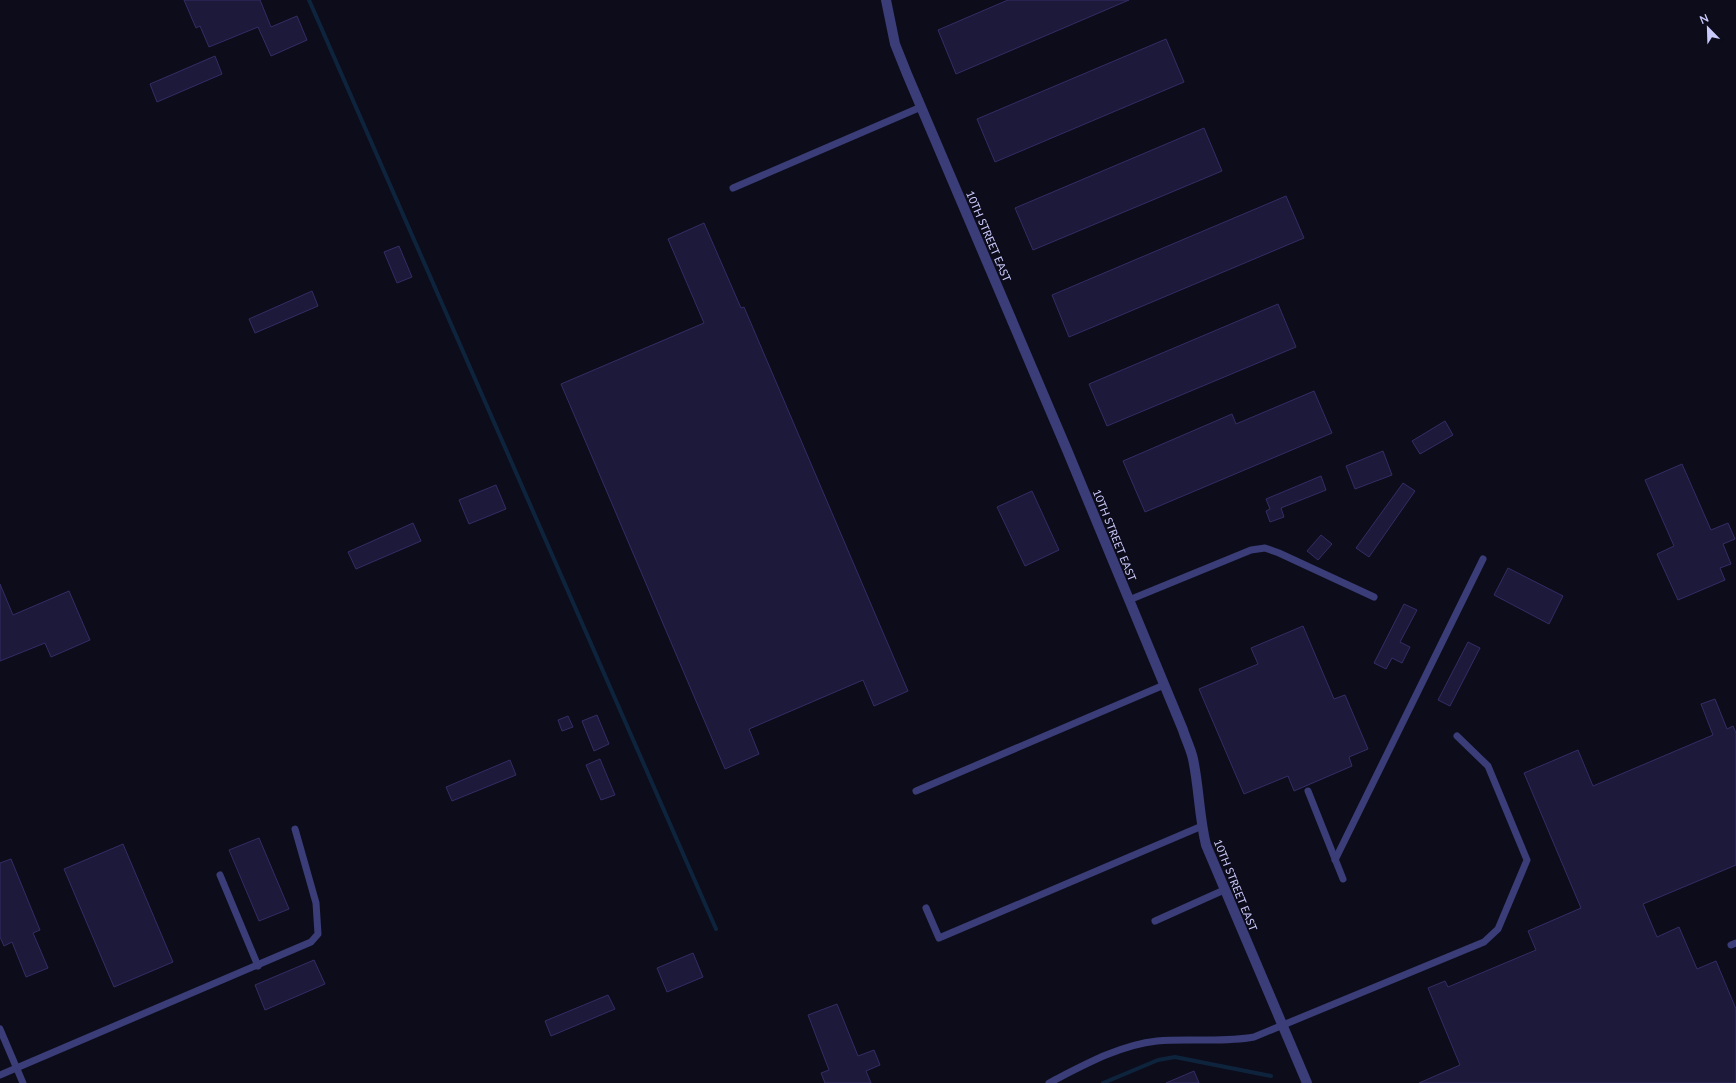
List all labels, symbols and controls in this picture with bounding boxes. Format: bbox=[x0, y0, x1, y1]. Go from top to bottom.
north arrow bbox=[1688, 8, 1728, 48]
text: N bbox=[1697, 11, 1710, 26]
street label: 10TH STREET EAST bbox=[964, 188, 1014, 284]
street label: 10TH STREET EAST bbox=[1091, 487, 1140, 583]
street label: 10TH STREET EAST bbox=[1212, 837, 1261, 933]

